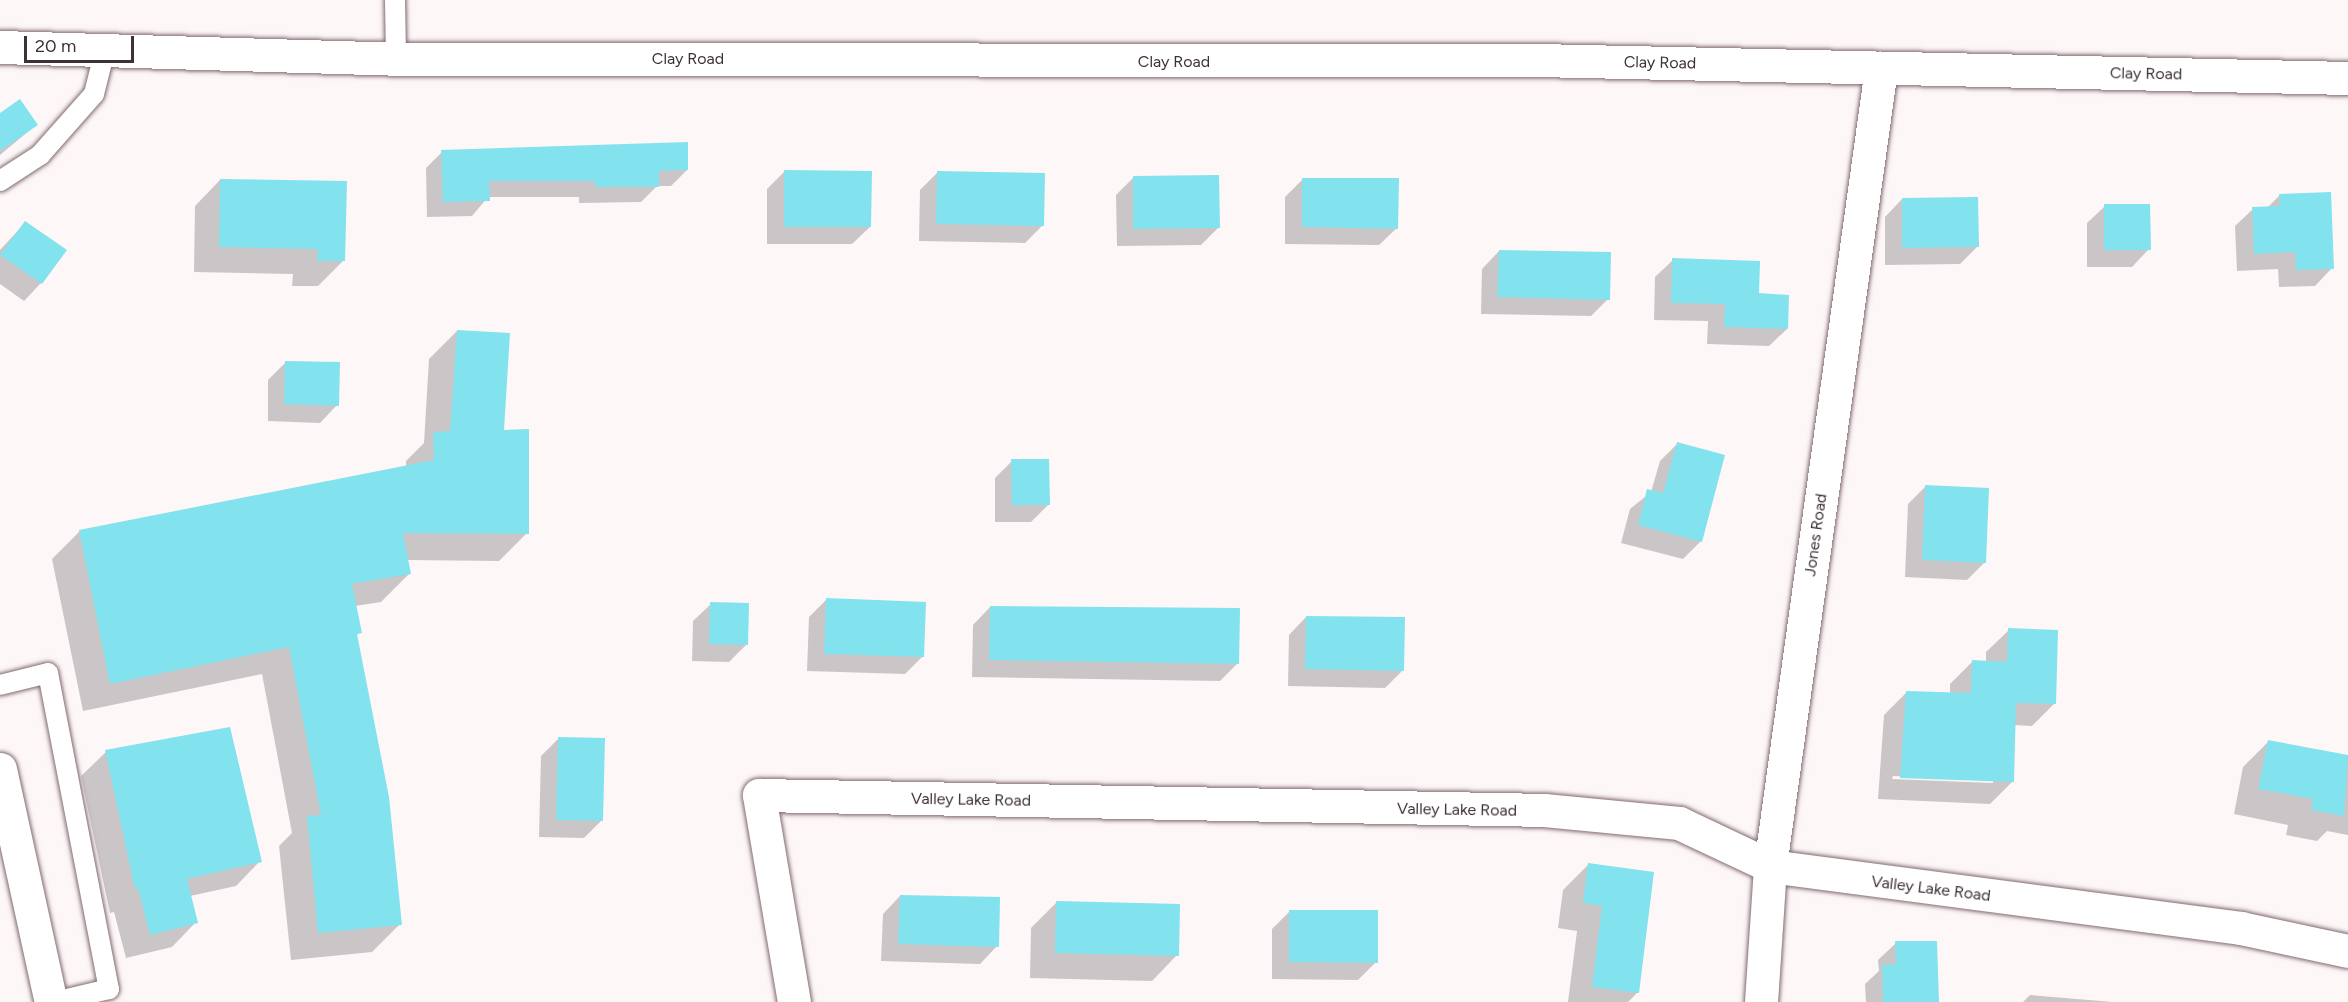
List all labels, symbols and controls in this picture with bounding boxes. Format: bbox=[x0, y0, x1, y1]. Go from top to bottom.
scale bar bbox=[27, 24, 136, 62]
text: 20 m bbox=[35, 35, 76, 57]
street label: Clay Road bbox=[652, 49, 724, 69]
street label: Clay Road bbox=[1138, 52, 1210, 72]
street label: Clay Road bbox=[1624, 53, 1696, 73]
street label: Clay Road bbox=[2110, 64, 2182, 84]
street label: Jones Road bbox=[1801, 492, 1831, 578]
street label: Valley Lake Road bbox=[911, 789, 1031, 811]
street label: Valley Lake Road bbox=[1397, 799, 1517, 821]
street label: Valley Lake Road bbox=[1870, 872, 1992, 906]

